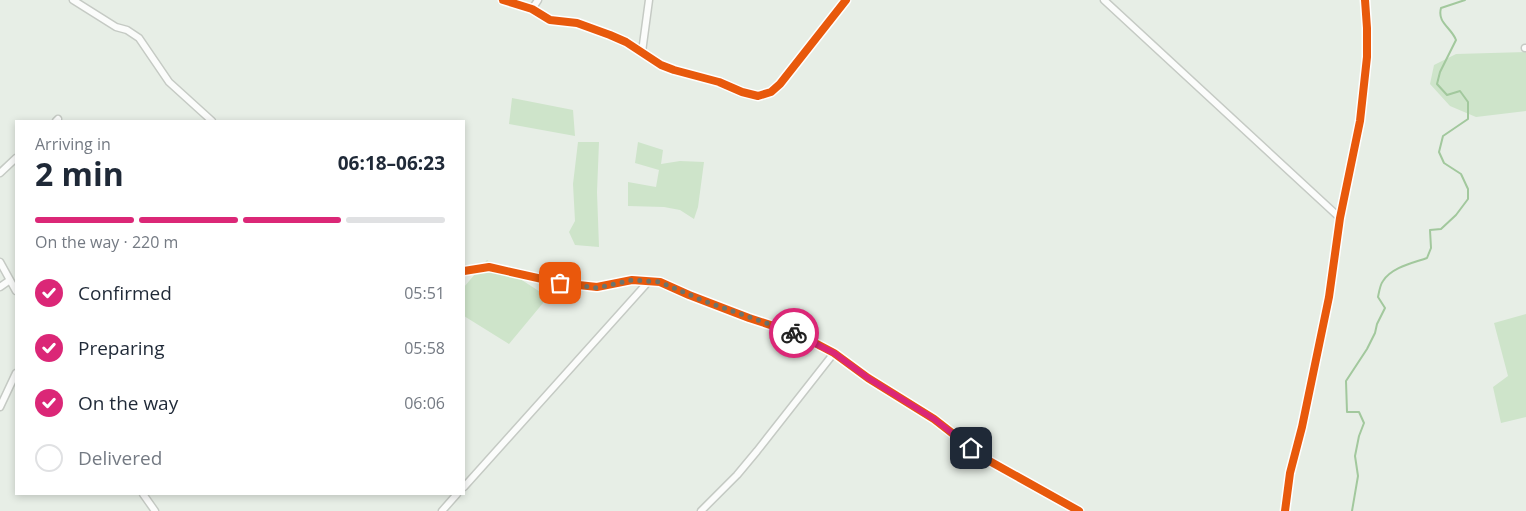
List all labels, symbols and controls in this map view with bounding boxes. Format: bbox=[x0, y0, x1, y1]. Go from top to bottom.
text: Arriving in bbox=[35, 133, 111, 155]
text: 06:18–06:23 bbox=[338, 150, 445, 176]
text: 2 min bbox=[35, 152, 124, 195]
text: On the way · 220 m bbox=[35, 231, 178, 253]
pin bbox=[539, 262, 581, 304]
icon: bag bbox=[546, 269, 574, 297]
icon: check bbox=[35, 279, 63, 307]
text: Confirmed bbox=[78, 280, 172, 306]
text: 05:51 bbox=[404, 282, 445, 304]
courier bbox=[769, 308, 819, 358]
icon: bike bbox=[780, 319, 808, 347]
icon: check bbox=[35, 334, 63, 362]
text: Preparing bbox=[78, 335, 165, 361]
text: 05:58 bbox=[404, 337, 445, 359]
icon: check bbox=[35, 389, 63, 417]
text: On the way bbox=[78, 390, 178, 416]
text: 06:06 bbox=[404, 392, 445, 414]
pin bbox=[950, 427, 992, 469]
icon: home bbox=[957, 434, 985, 462]
text: Delivered bbox=[78, 445, 162, 471]

